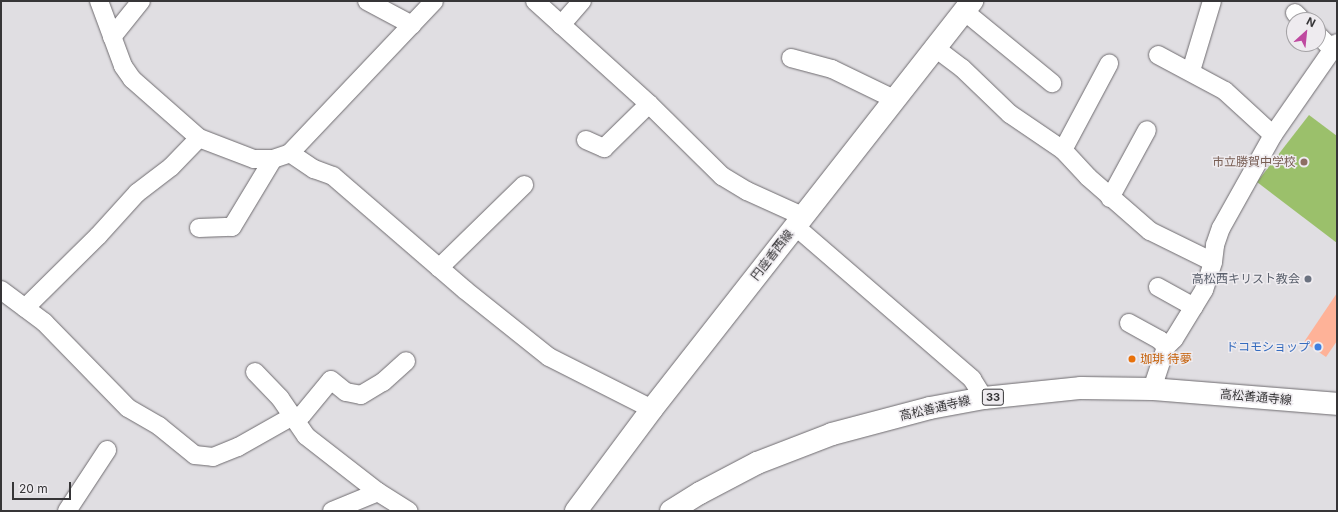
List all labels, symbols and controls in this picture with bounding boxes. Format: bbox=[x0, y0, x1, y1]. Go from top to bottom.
north arrow bbox=[1286, 12, 1326, 52]
text: N bbox=[1304, 14, 1318, 30]
place label: 市立勝賀中学校 bbox=[1212, 155, 1296, 169]
marker: 市立勝賀中学校 bbox=[1299, 157, 1309, 167]
street label: 円座香西線 bbox=[748, 227, 796, 283]
place label: 高松西キリスト教会 bbox=[1192, 272, 1300, 286]
marker: 高松西キリスト教会 bbox=[1303, 274, 1313, 284]
place label: ドコモショップ bbox=[1226, 340, 1310, 354]
marker: ドコモショップ bbox=[1313, 342, 1323, 352]
place label: 珈琲 待夢 bbox=[1140, 352, 1191, 366]
marker: 珈琲 待夢 bbox=[1127, 354, 1137, 364]
street label: 高松善通寺線 bbox=[1220, 387, 1292, 407]
road number: 33 bbox=[981, 388, 1005, 406]
street label: 高松善通寺線 bbox=[898, 393, 972, 423]
scale bar bbox=[14, 474, 73, 500]
text: 20 m bbox=[19, 481, 48, 496]

